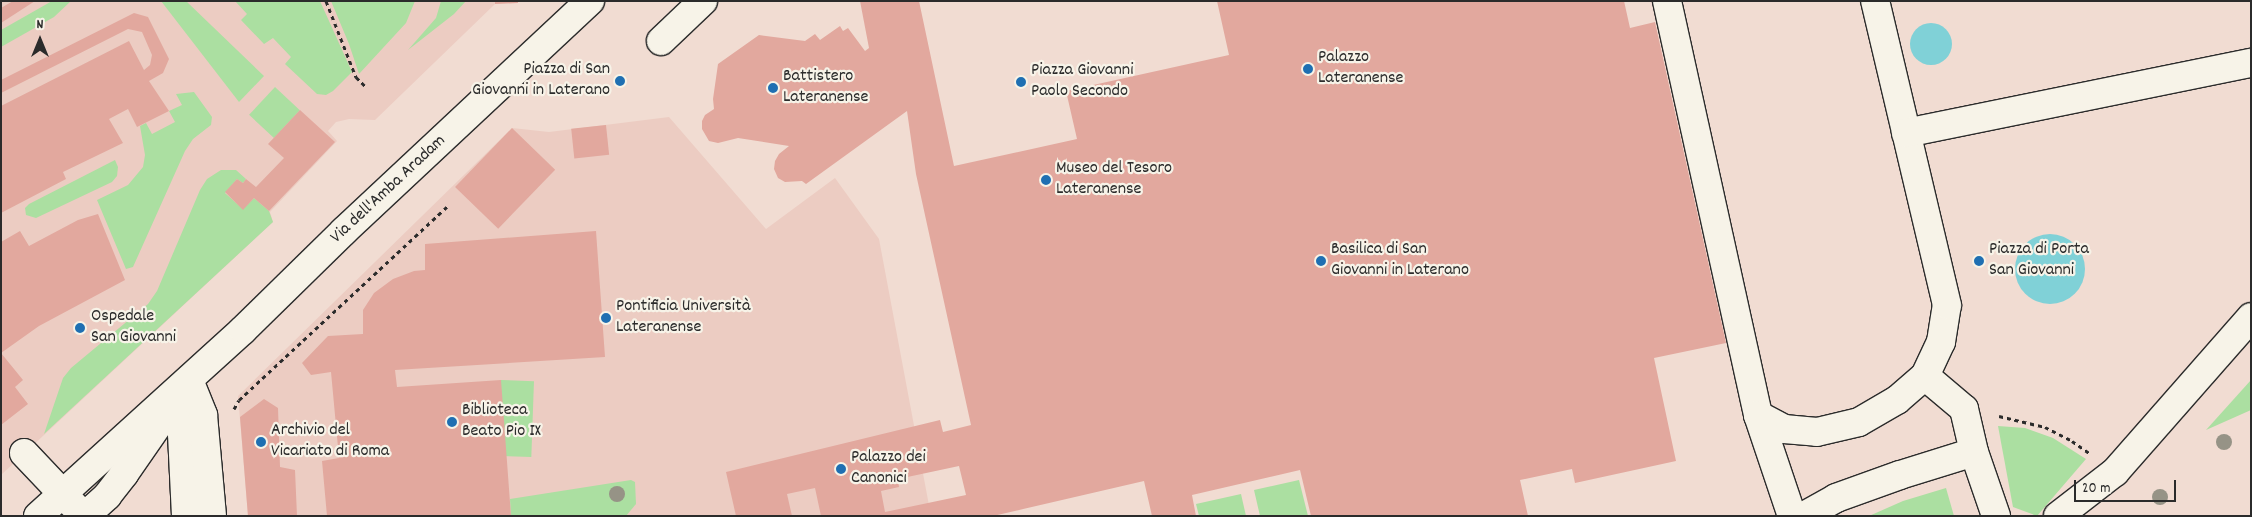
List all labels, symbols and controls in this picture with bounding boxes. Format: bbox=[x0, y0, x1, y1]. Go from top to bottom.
north arrow bbox=[15, 15, 65, 65]
text: N bbox=[37, 15, 43, 35]
place label: Palazzo Lateranense bbox=[1318, 48, 1404, 90]
place label: Piazza di San Giovanni in Laterano bbox=[472, 60, 610, 102]
place label: Piazza Giovanni Paolo Secondo bbox=[1031, 61, 1133, 104]
marker: Palazzo Lateranense bbox=[1302, 63, 1314, 75]
place label: Battistero Lateranense bbox=[783, 67, 869, 110]
marker: Piazza di San Giovanni in Laterano bbox=[614, 75, 626, 87]
marker: Piazza Giovanni Paolo Secondo bbox=[1015, 76, 1027, 88]
marker: Battistero Lateranense bbox=[767, 82, 779, 94]
street label: Via dell'Amba Aradam bbox=[327, 131, 451, 249]
place label: Museo del Tesoro Lateranense bbox=[1056, 159, 1172, 202]
marker: Museo del Tesoro Lateranense bbox=[1040, 174, 1052, 186]
place label: Basilica di San Giovanni in Laterano bbox=[1331, 240, 1469, 282]
place label: Piazza di Porta San Giovanni bbox=[1989, 240, 2089, 282]
marker: Basilica di San Giovanni in Laterano bbox=[1315, 255, 1327, 267]
marker: Piazza di Porta San Giovanni bbox=[1973, 255, 1985, 267]
place label: Pontificia Università Lateranense bbox=[616, 297, 751, 340]
place label: Ospedale San Giovanni bbox=[91, 307, 176, 350]
marker: Pontificia Università Lateranense bbox=[600, 312, 612, 324]
marker: Ospedale San Giovanni bbox=[73, 321, 87, 335]
place label: Biblioteca Beato Pio IX bbox=[462, 401, 541, 444]
marker: Biblioteca Beato Pio IX bbox=[446, 416, 458, 428]
place label: Archivio del Vicariato di Roma bbox=[271, 421, 389, 464]
marker: Archivio del Vicariato di Roma bbox=[255, 436, 267, 448]
place label: Palazzo dei Canonici bbox=[851, 448, 926, 490]
marker: Palazzo dei Canonici bbox=[835, 463, 847, 475]
scale bar bbox=[2077, 470, 2180, 502]
text: 20 m bbox=[2082, 478, 2110, 500]

